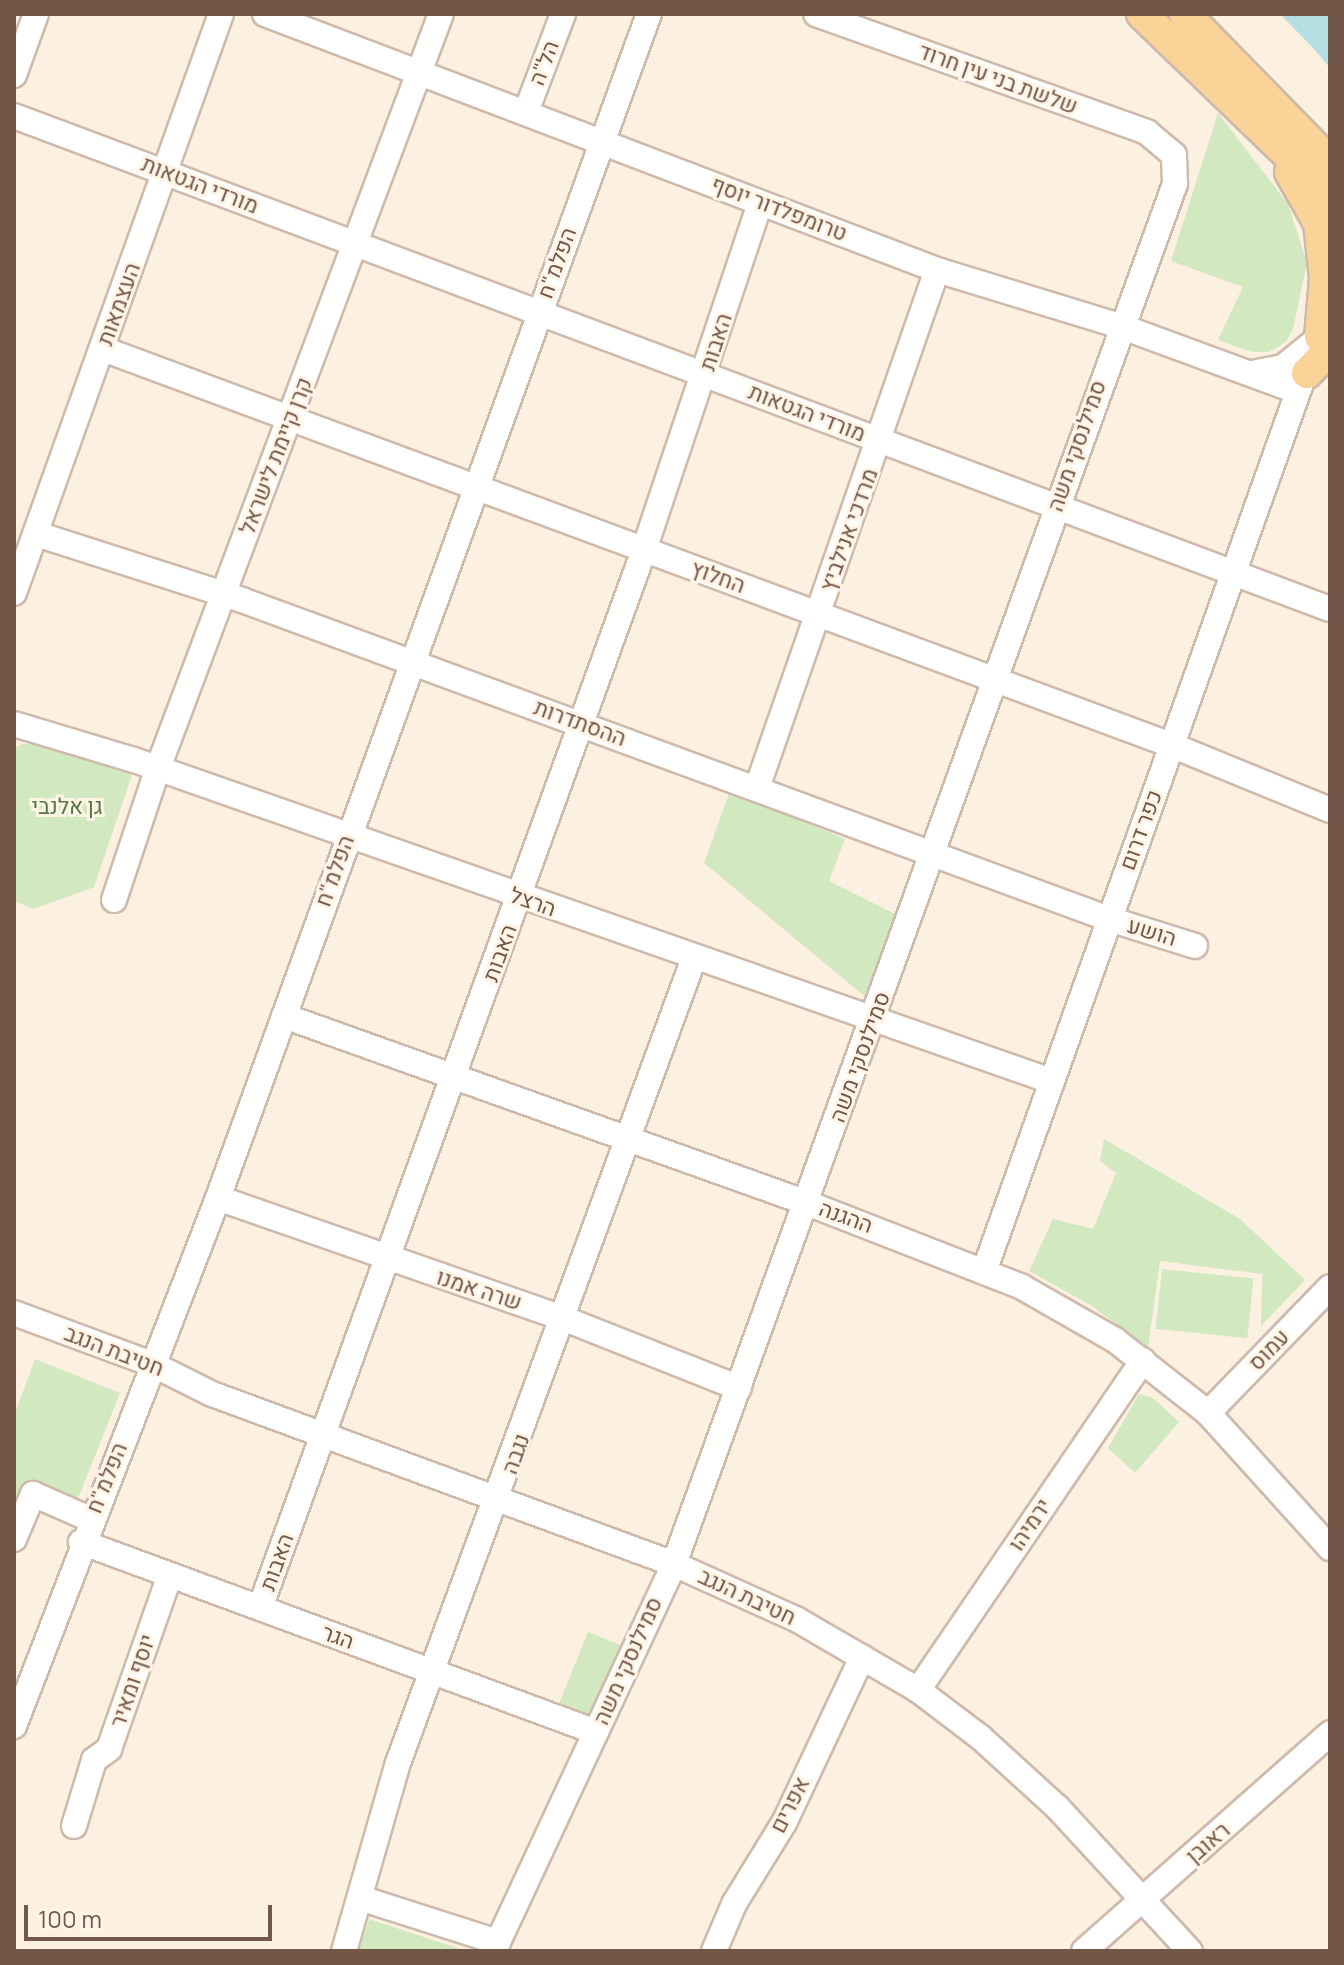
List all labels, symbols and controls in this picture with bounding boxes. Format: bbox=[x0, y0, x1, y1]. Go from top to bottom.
street label: הל"ה bbox=[523, 37, 565, 89]
street label: שלשת בני עין חרוד bbox=[915, 38, 1081, 120]
street label: מורדי הגטאות bbox=[138, 151, 262, 219]
street label: טרומפלדור יוסף bbox=[707, 171, 851, 247]
street label: הפלמ"ח bbox=[532, 224, 582, 302]
street label: העצמאות bbox=[92, 259, 146, 349]
street label: האבות bbox=[694, 310, 738, 374]
street label: קרן קיימת לישראל bbox=[234, 374, 318, 538]
street label: סמילנסקי משה bbox=[1042, 377, 1112, 515]
street label: מורדי הגטאות bbox=[745, 379, 869, 447]
street label: מרדכי אנילביץ bbox=[815, 465, 883, 595]
street label: החלוץ bbox=[687, 555, 749, 599]
street label: ההסתדרות bbox=[530, 694, 630, 752]
street label: כפר דרום bbox=[1114, 786, 1168, 874]
park label: גן אלנבי bbox=[32, 794, 102, 820]
street label: הפלמ"ח bbox=[310, 832, 360, 910]
street label: הרצל bbox=[506, 882, 560, 922]
street label: הושע bbox=[1124, 912, 1180, 952]
street label: האבות bbox=[478, 921, 522, 985]
street label: סמילנסקי משה bbox=[824, 988, 896, 1126]
street label: ההגנה bbox=[816, 1195, 876, 1239]
street label: שרה אמנו bbox=[433, 1264, 525, 1316]
street label: חטיבת הנגב bbox=[61, 1320, 167, 1382]
street label: עמוס bbox=[1243, 1324, 1295, 1376]
street label: נגבה bbox=[497, 1430, 535, 1478]
street label: הפלמ"ח bbox=[81, 1439, 133, 1517]
street label: ירמיהו bbox=[1003, 1494, 1057, 1556]
street label: האבות bbox=[255, 1530, 299, 1594]
street label: חטיבת הנגב bbox=[694, 1563, 800, 1631]
street label: סמילנסקי משה bbox=[588, 1593, 668, 1729]
street label: הגר bbox=[318, 1619, 358, 1655]
street label: יוסף ומאיר bbox=[105, 1631, 161, 1731]
street label: אפרים bbox=[765, 1773, 815, 1837]
street label: ראובן bbox=[1181, 1817, 1235, 1869]
scale bar bbox=[28, 1889, 276, 1939]
text: 100 m bbox=[38, 1902, 102, 1935]

